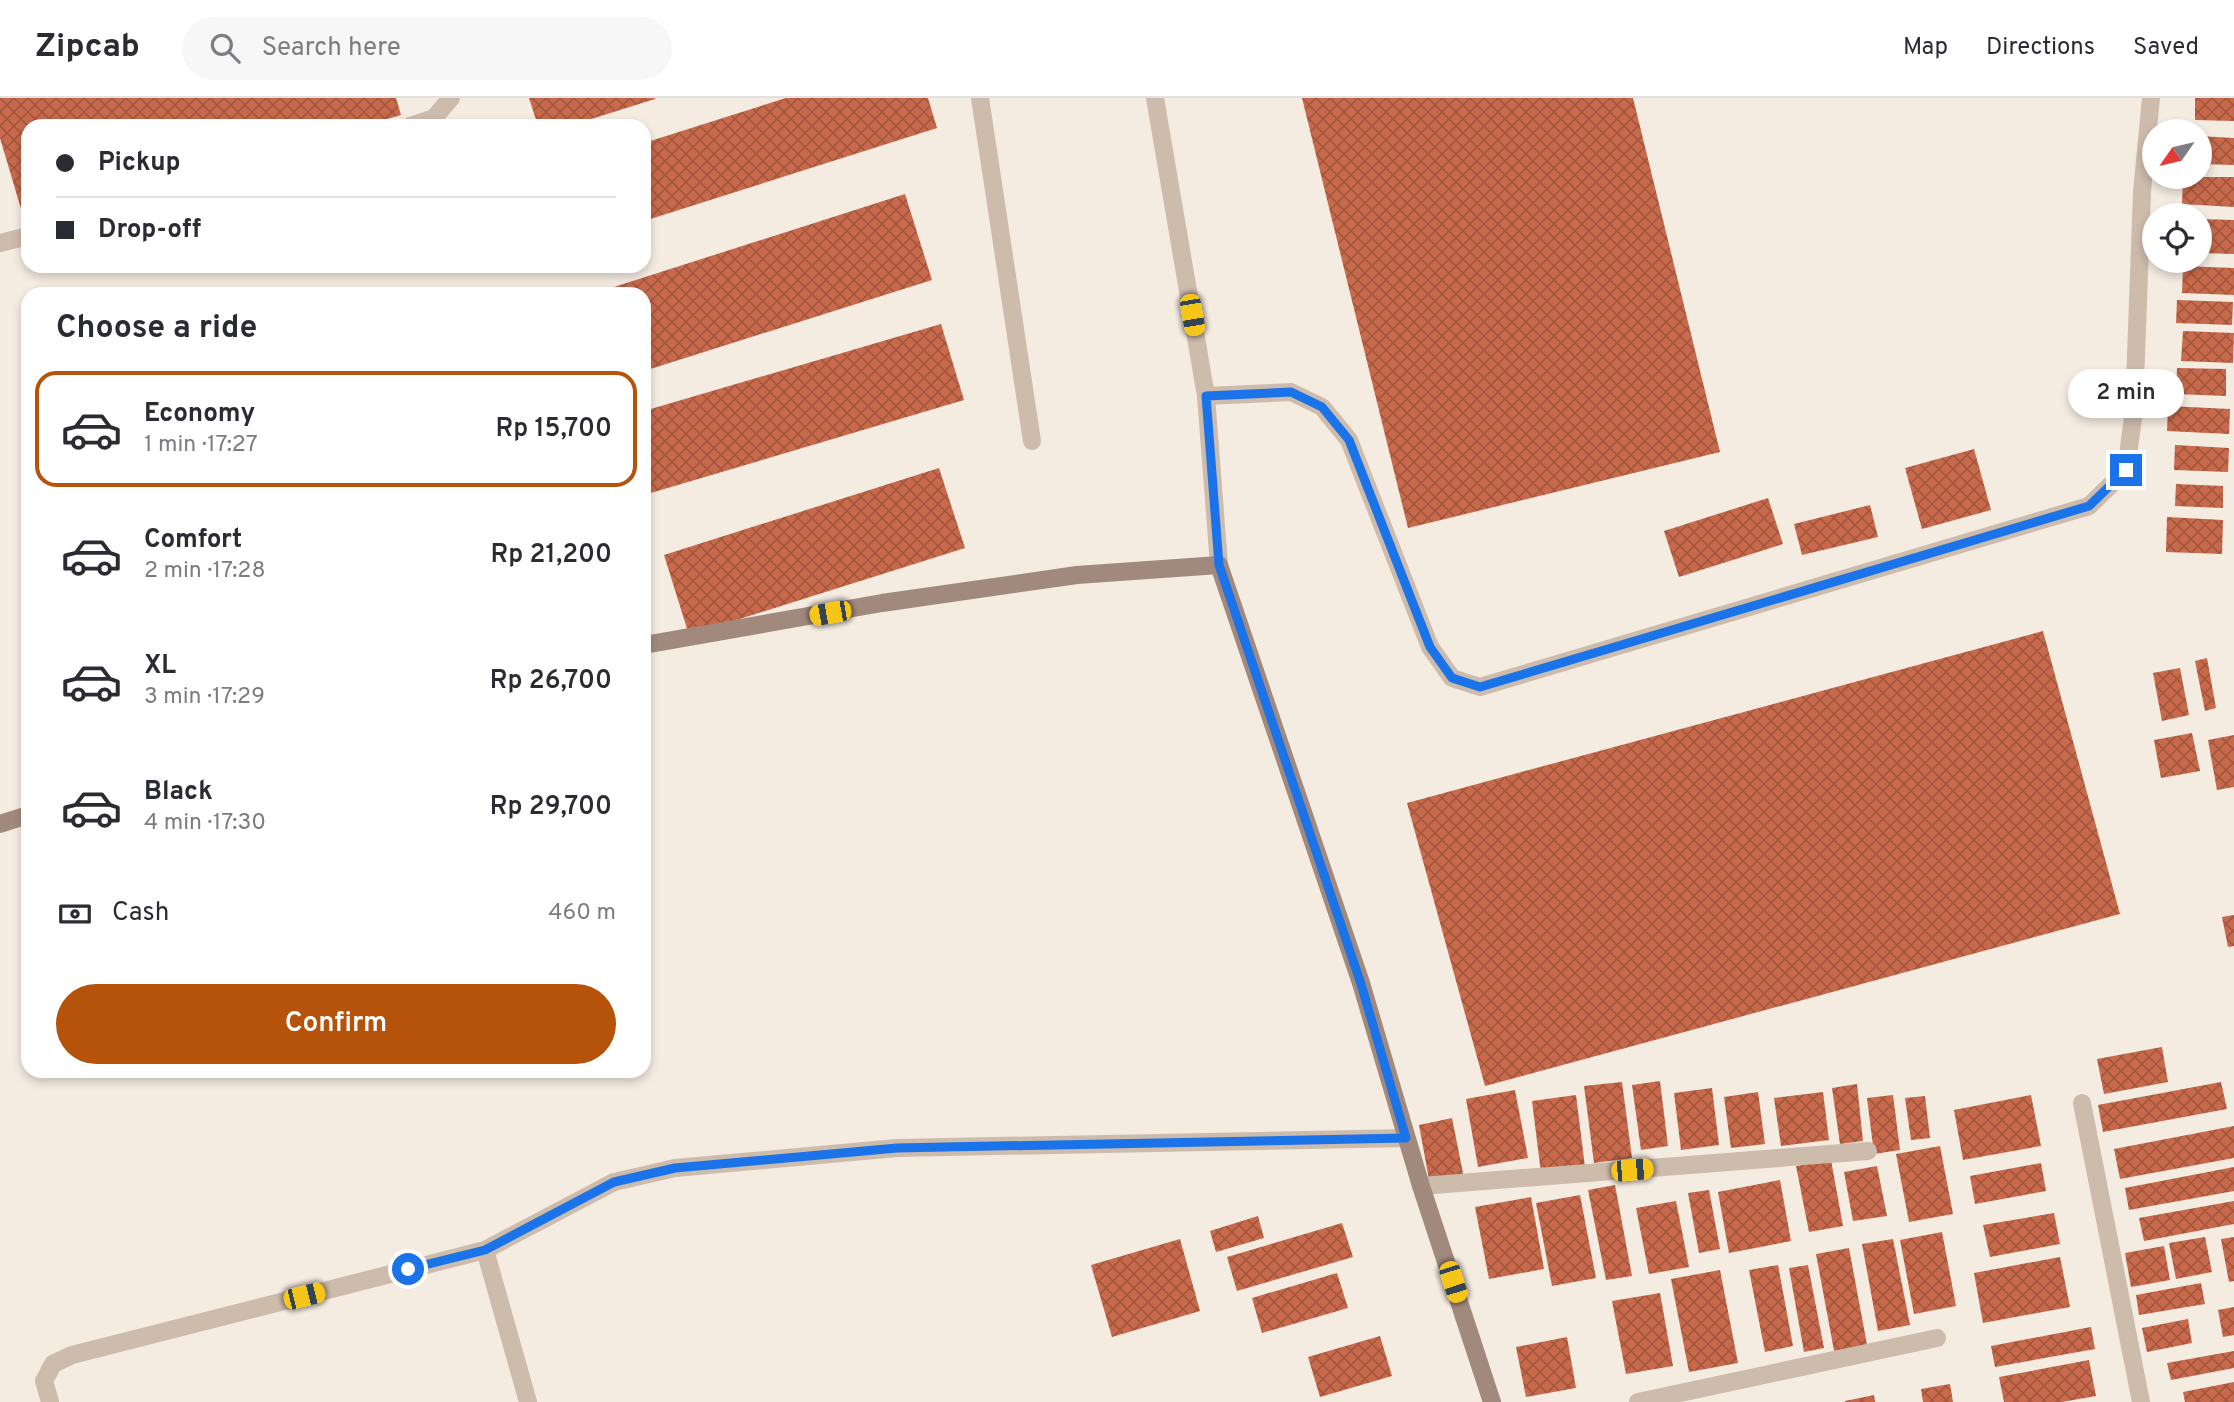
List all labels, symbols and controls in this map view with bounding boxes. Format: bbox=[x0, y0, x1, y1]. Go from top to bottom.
search box bbox=[182, 17, 672, 80]
text: Zipcab bbox=[35, 27, 140, 69]
icon: search bbox=[206, 29, 244, 67]
text: Search here bbox=[262, 32, 401, 65]
text: Map bbox=[1903, 33, 1948, 63]
text: Directions bbox=[1986, 33, 2095, 63]
text: Saved bbox=[2133, 33, 2199, 63]
north arrow bbox=[2142, 119, 2212, 189]
map controls bbox=[2142, 119, 2212, 273]
text: Pickup bbox=[98, 147, 181, 180]
button: locate bbox=[2142, 203, 2212, 273]
text: Drop-off bbox=[98, 214, 201, 247]
car bbox=[1179, 292, 1206, 338]
text: Choose a ride bbox=[56, 309, 257, 349]
callout: 2 min bbox=[2068, 368, 2184, 418]
text: 2 min bbox=[2096, 379, 2156, 408]
icon: car bbox=[60, 398, 123, 461]
text: Economy bbox=[144, 398, 255, 431]
text: Rp 15,700 bbox=[495, 413, 612, 446]
text: 1 min · 17:27 bbox=[144, 431, 258, 460]
route end bbox=[2110, 454, 2142, 486]
icon: car bbox=[60, 524, 123, 587]
text: Comfort bbox=[144, 524, 242, 557]
text: Rp 21,200 bbox=[491, 539, 612, 572]
text: 2 min · 17:28 bbox=[144, 557, 265, 586]
car bbox=[808, 599, 853, 627]
icon: car bbox=[60, 650, 123, 713]
text: XL bbox=[144, 650, 176, 683]
text: Rp 26,700 bbox=[490, 665, 612, 698]
text: 3 min · 17:29 bbox=[144, 683, 265, 712]
icon: car bbox=[60, 776, 123, 839]
text: Black bbox=[144, 776, 213, 809]
text: Rp 29,700 bbox=[490, 791, 612, 824]
text: 4 min · 17:30 bbox=[144, 809, 266, 838]
icon: cash bbox=[56, 895, 94, 933]
text: Cash bbox=[112, 897, 169, 930]
text: 460 m bbox=[548, 899, 616, 928]
button: Confirm bbox=[56, 984, 616, 1064]
car bbox=[1611, 1158, 1654, 1182]
route start bbox=[392, 1253, 424, 1285]
car bbox=[1437, 1259, 1470, 1305]
car bbox=[282, 1281, 327, 1311]

